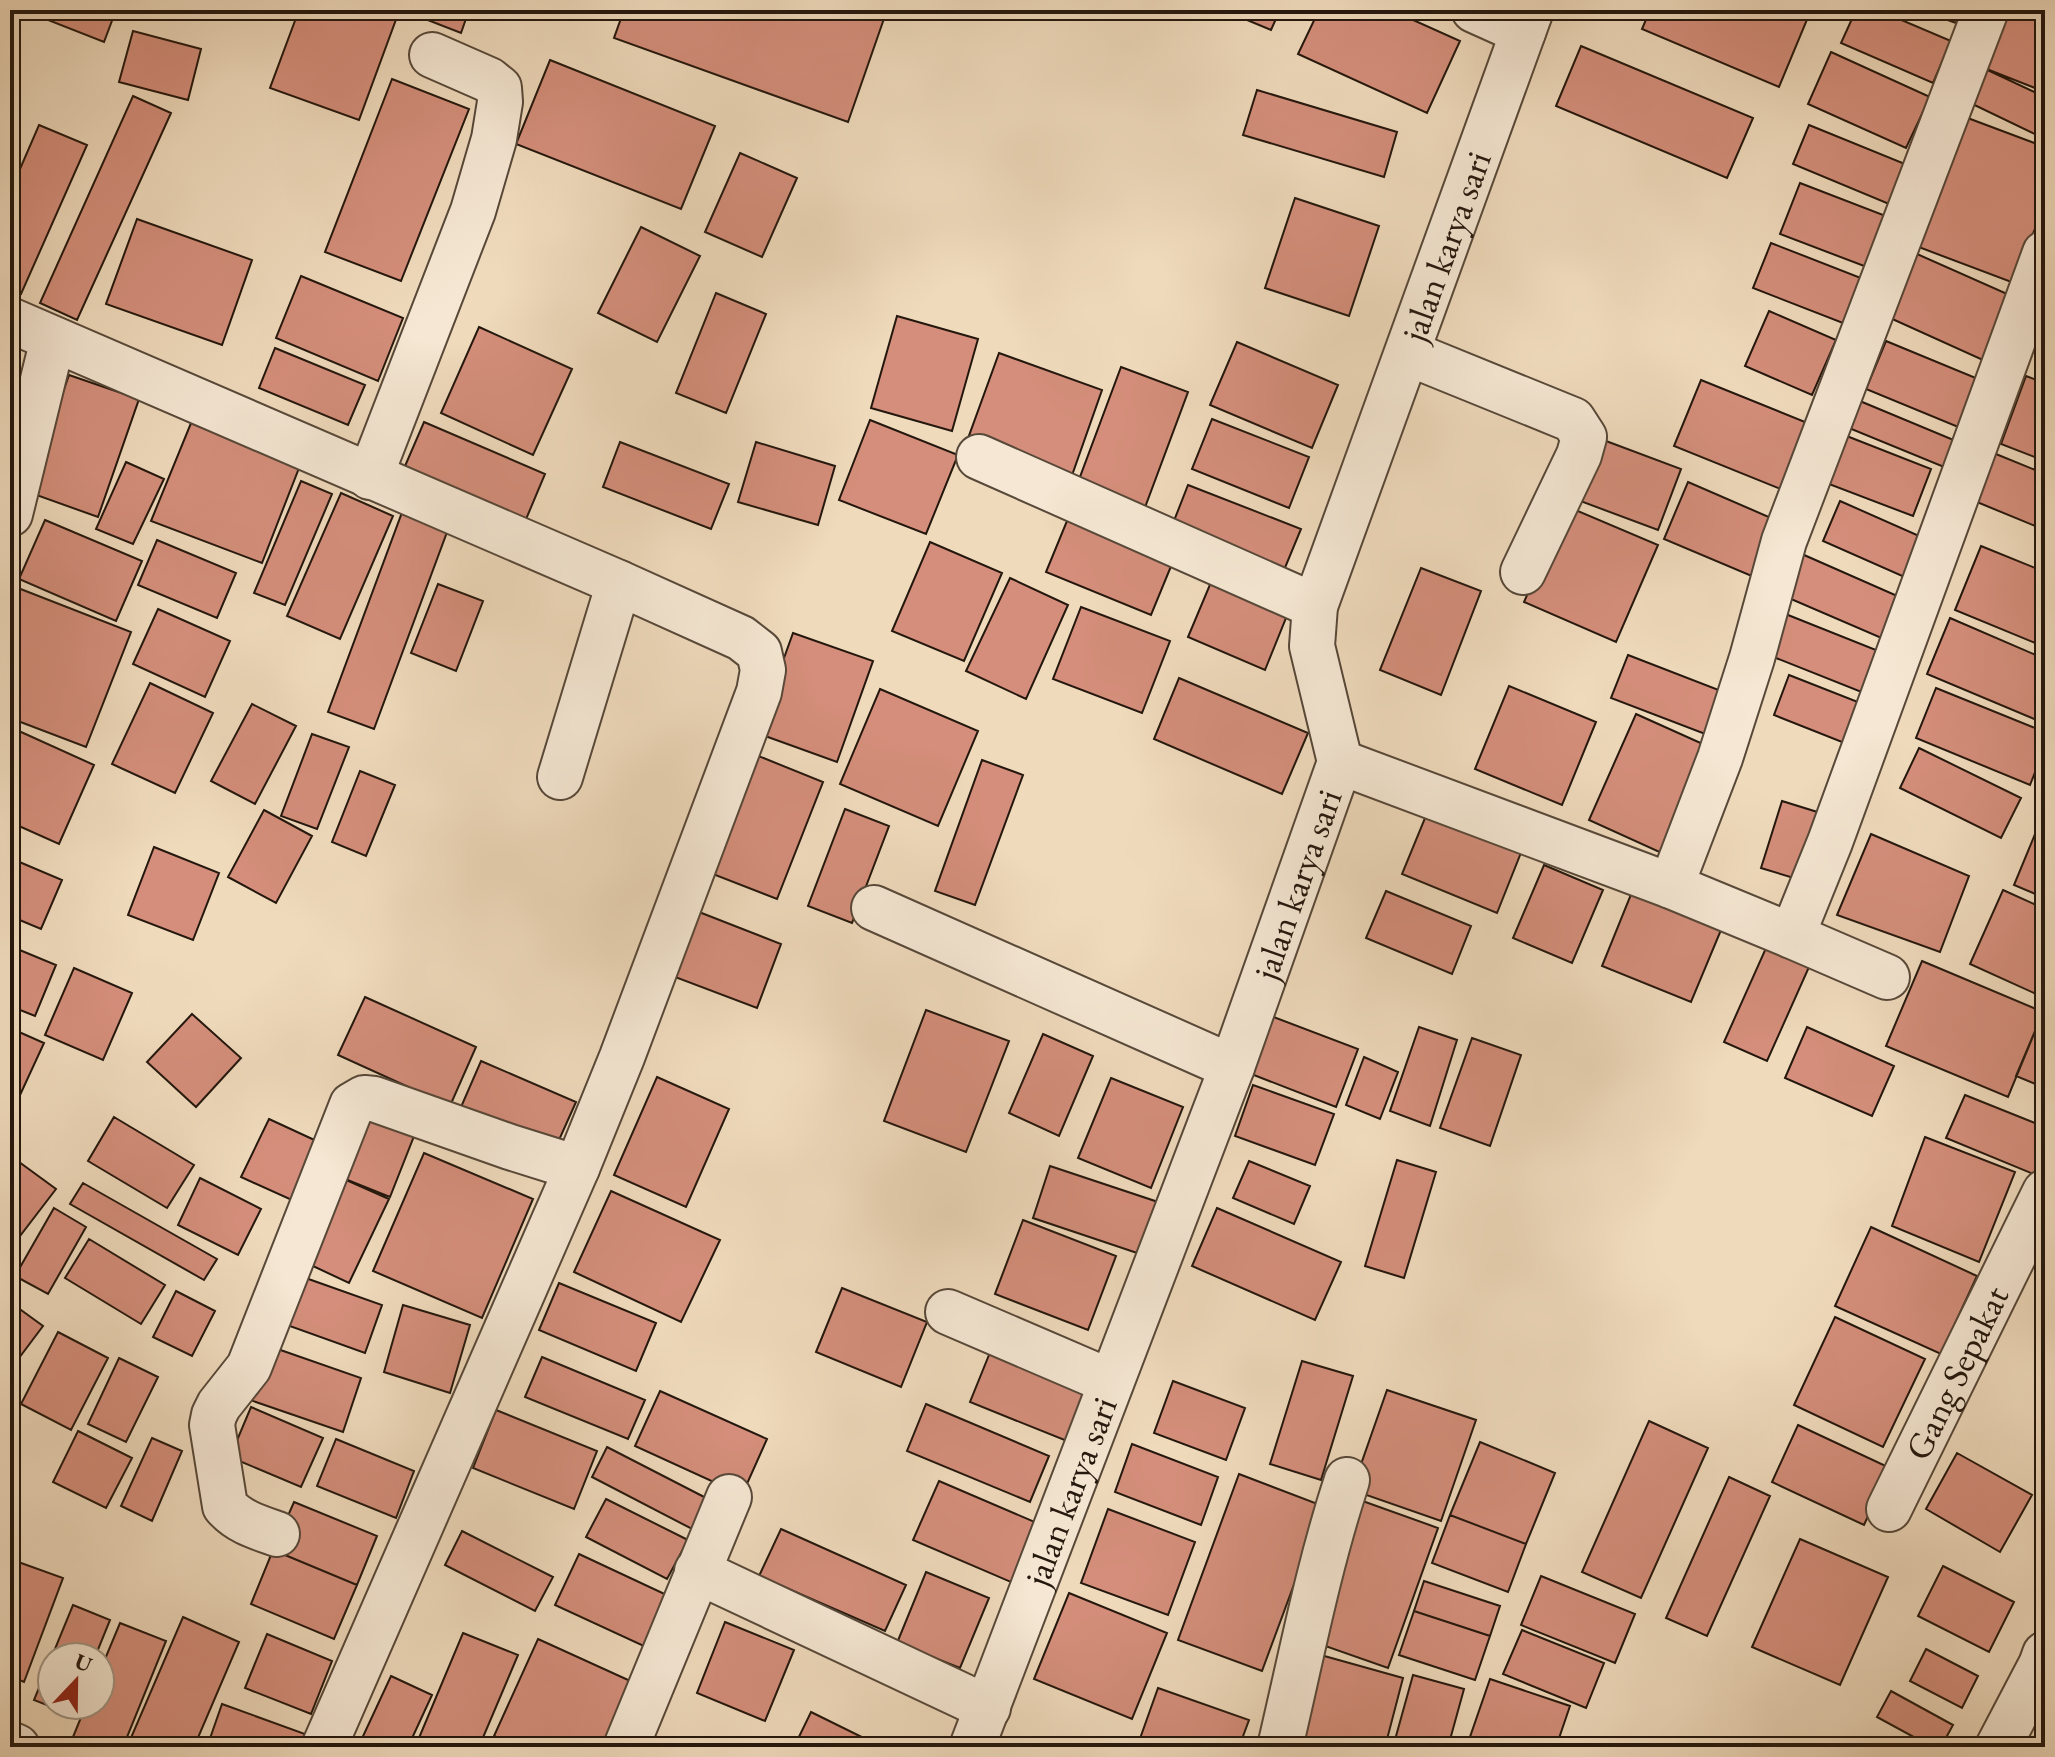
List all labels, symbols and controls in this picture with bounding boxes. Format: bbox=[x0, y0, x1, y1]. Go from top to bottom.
street label: jalan karya sari bbox=[1390, 145, 1502, 348]
street label: jalan karya sari bbox=[1242, 783, 1353, 987]
street label: Gang Sepakat bbox=[1894, 1277, 2020, 1468]
street label: jalan karya sari bbox=[1013, 1390, 1128, 1593]
north arrow bbox=[36, 1641, 116, 1721]
text: U bbox=[70, 1646, 97, 1680]

